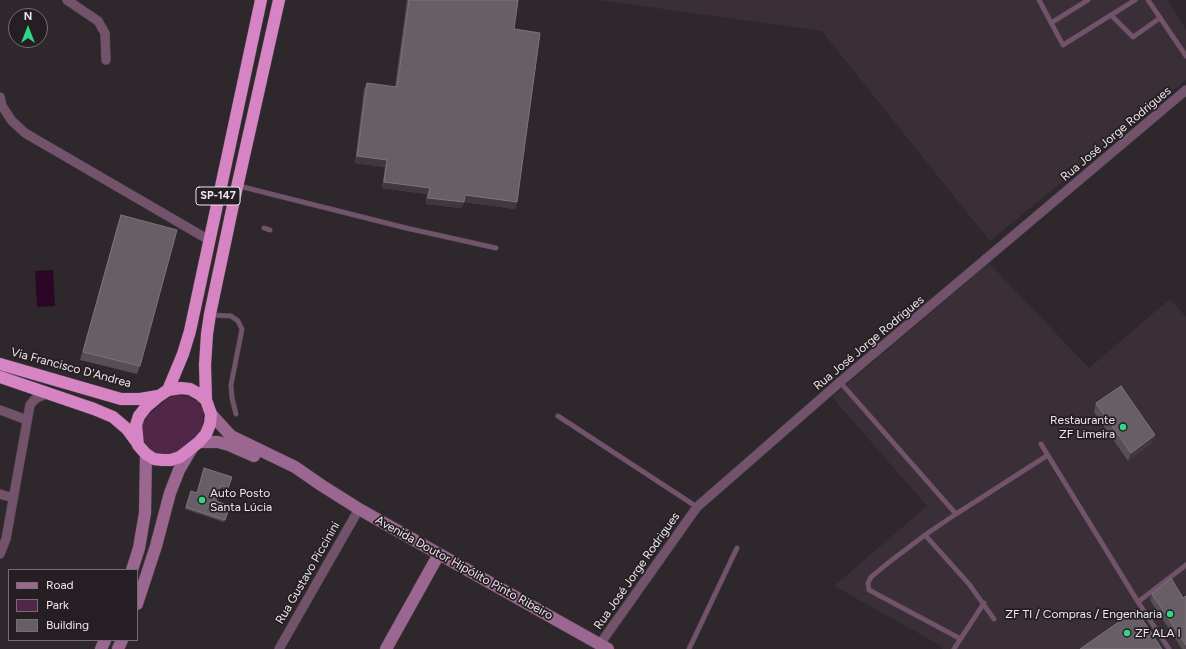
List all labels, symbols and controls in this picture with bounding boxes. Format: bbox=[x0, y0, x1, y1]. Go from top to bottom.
north arrow bbox=[8, 8, 48, 48]
text: N bbox=[24, 10, 32, 23]
street label: Rua José Jorge Rodrigues bbox=[1058, 84, 1174, 184]
road number: SP-147 bbox=[196, 187, 240, 205]
street label: Rua José Jorge Rodrigues bbox=[811, 293, 927, 393]
street label: Via Francisco D'Andrea bbox=[9, 345, 133, 391]
place label: Restaurante ZF Limeira bbox=[1050, 413, 1115, 441]
marker: Restaurante ZF Limeira bbox=[1118, 422, 1128, 432]
place label: Auto Posto Santa Lúcia bbox=[210, 486, 272, 514]
marker: Auto Posto Santa Lúcia bbox=[197, 495, 207, 505]
street label: Rua José Jorge Rodrigues bbox=[591, 510, 683, 632]
street label: Avenida Doutor Hipólito Pinto Ribeiro bbox=[373, 513, 555, 623]
street label: Rua Gustavo Piccinini bbox=[273, 519, 343, 627]
legend bbox=[8, 569, 138, 641]
text: Road bbox=[46, 578, 74, 592]
text: Park bbox=[46, 598, 69, 612]
place label: ZF TI / Compras / Engenharia bbox=[1005, 607, 1162, 621]
marker: ZF TI / Compras / Engenharia bbox=[1165, 609, 1175, 619]
text: Building bbox=[46, 618, 89, 632]
place label: ZF ALA I bbox=[1135, 626, 1181, 640]
marker: ZF ALA I bbox=[1122, 628, 1132, 638]

